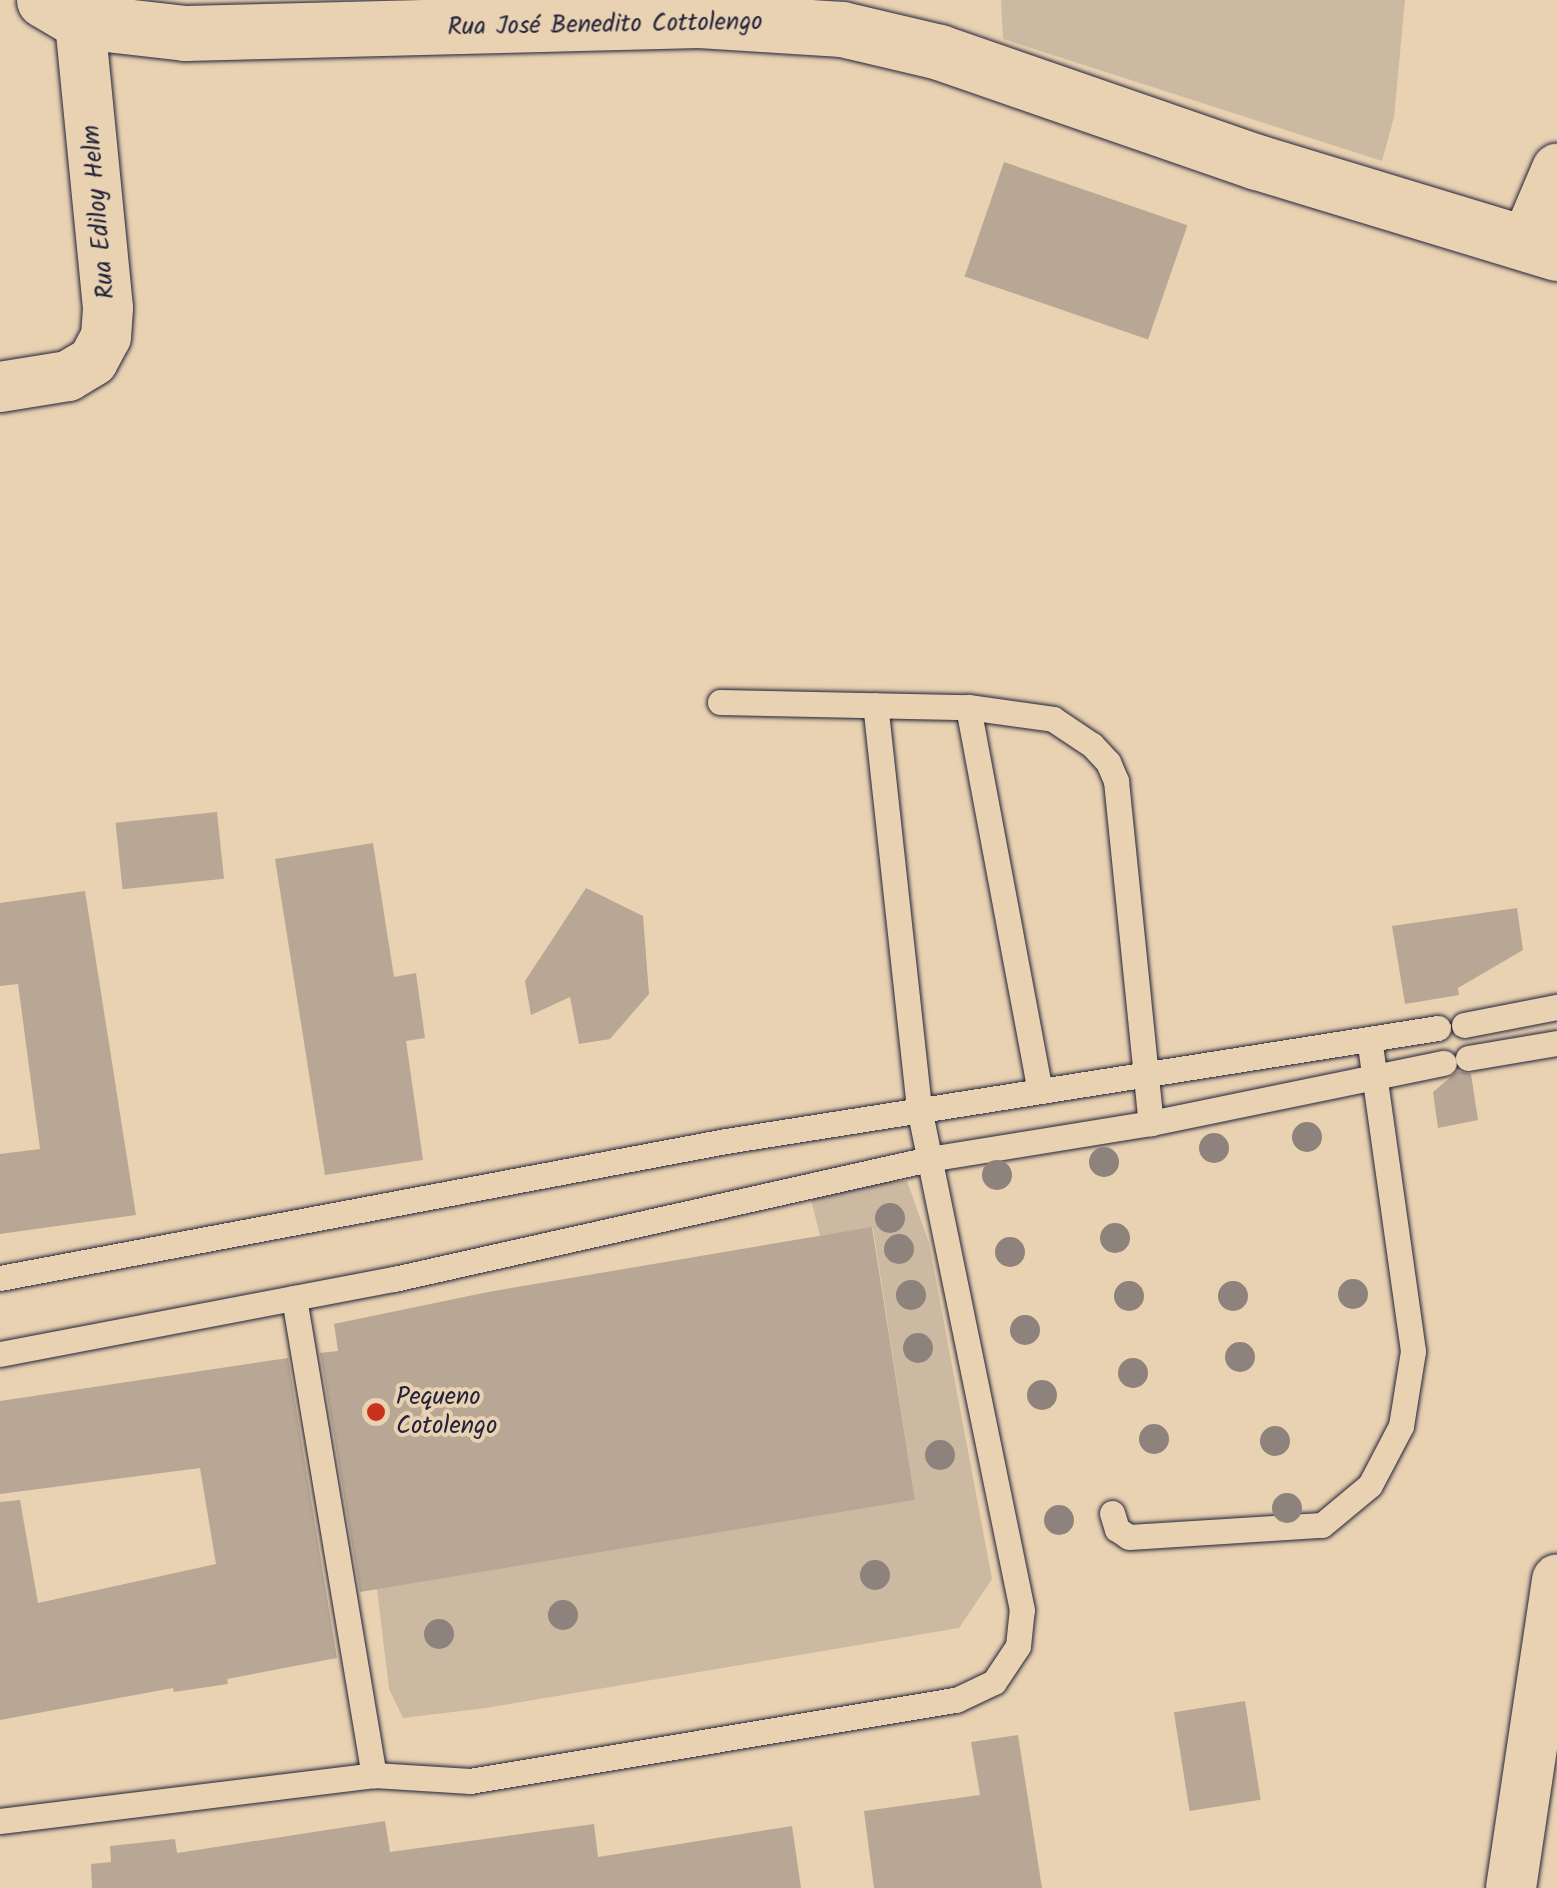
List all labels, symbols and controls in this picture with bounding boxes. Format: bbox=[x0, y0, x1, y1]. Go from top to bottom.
street label: Rua José Benedito Cottolengo bbox=[447, 7, 763, 43]
street label: Rua Ediloy Helm bbox=[76, 124, 122, 300]
place label: Pequeno Cotolengo bbox=[396, 1383, 497, 1442]
marker: Pequeno Cotolengo bbox=[365, 1401, 387, 1423]

